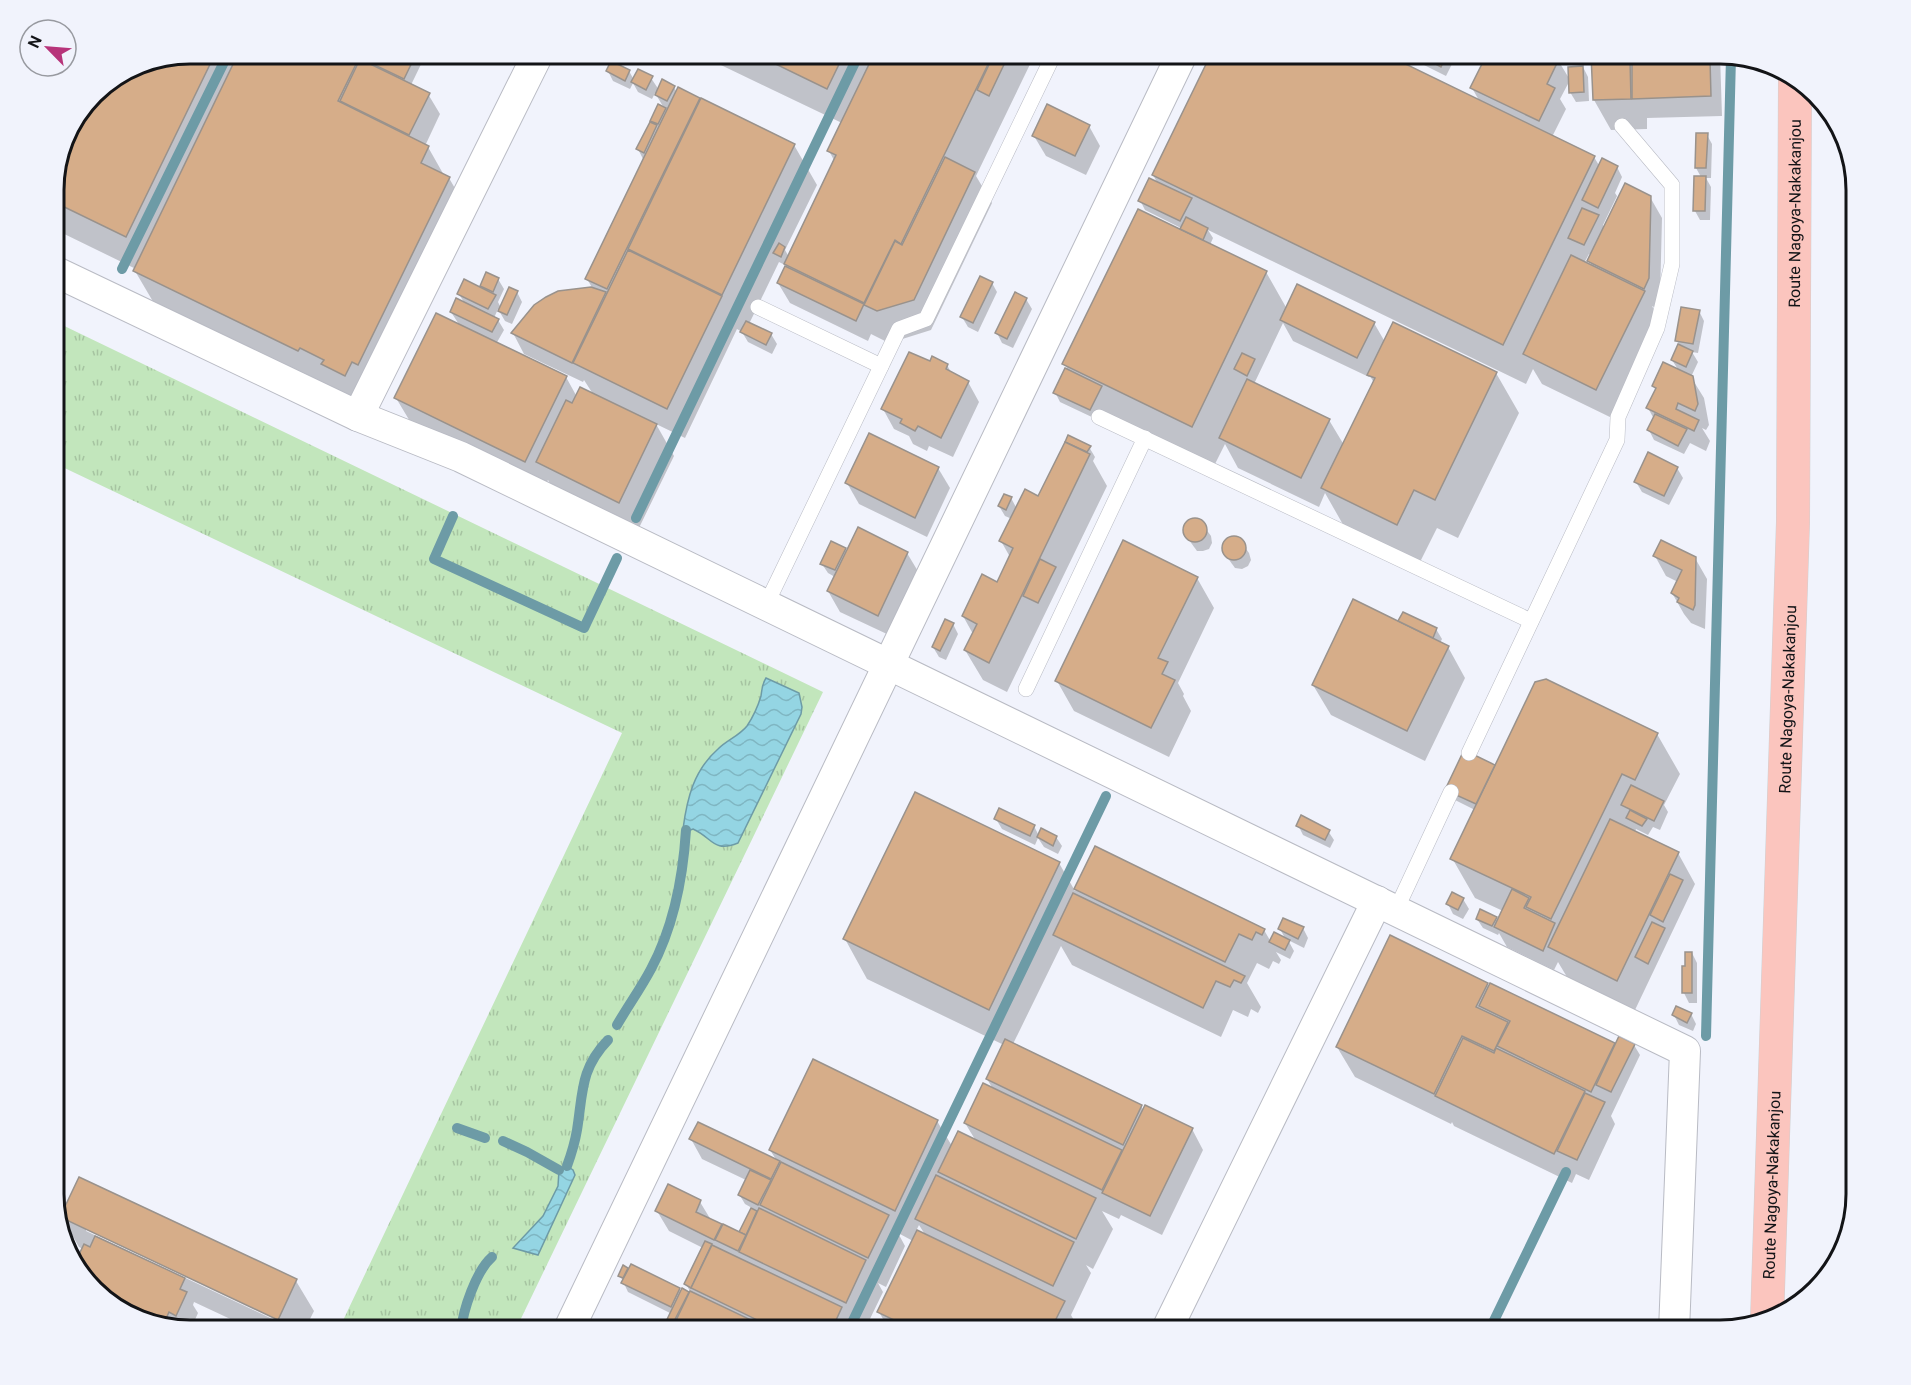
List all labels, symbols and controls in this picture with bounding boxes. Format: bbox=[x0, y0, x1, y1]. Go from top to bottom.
north arrow bbox=[18, 18, 78, 78]
text: N bbox=[24, 33, 46, 51]
street label: Route Nagoya-Nakakanjou bbox=[1784, 119, 1804, 308]
street label: Route Nagoya-Nakakanjou bbox=[1775, 605, 1800, 794]
street label: Route Nagoya-Nakakanjou bbox=[1759, 1091, 1784, 1280]

